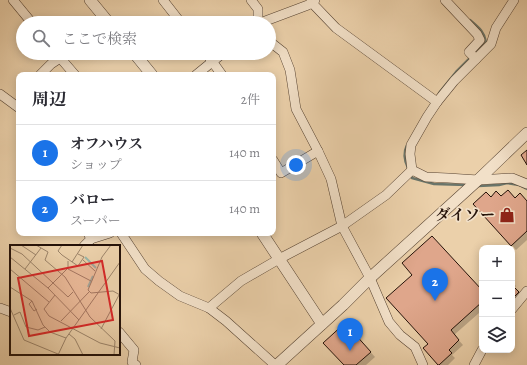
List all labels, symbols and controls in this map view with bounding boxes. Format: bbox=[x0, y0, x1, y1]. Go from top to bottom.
search box bbox=[16, 16, 276, 60]
icon: search bbox=[30, 27, 52, 49]
text: ここで検索 bbox=[62, 29, 137, 49]
text: 周辺 bbox=[32, 88, 66, 111]
text: 2件 bbox=[241, 91, 260, 108]
text: オフハウス bbox=[70, 134, 143, 154]
text: 1 bbox=[43, 144, 47, 161]
text: 140 m bbox=[229, 144, 260, 161]
your location bbox=[286, 155, 306, 175]
text: ショップ bbox=[70, 156, 122, 173]
text: バロー bbox=[70, 190, 115, 210]
text: 2 bbox=[42, 200, 48, 217]
text: 140 m bbox=[229, 200, 260, 217]
place label: ダイソー bbox=[435, 205, 495, 225]
shop icon: ダイソー bbox=[498, 206, 516, 224]
text: スーパー bbox=[70, 212, 121, 229]
inset map bbox=[10, 245, 120, 355]
map controls bbox=[479, 245, 515, 353]
button: + bbox=[479, 245, 515, 281]
pin: 2 bbox=[422, 268, 448, 301]
button: − bbox=[479, 281, 515, 317]
button: layers bbox=[479, 317, 515, 353]
pin: 1 bbox=[337, 318, 363, 351]

